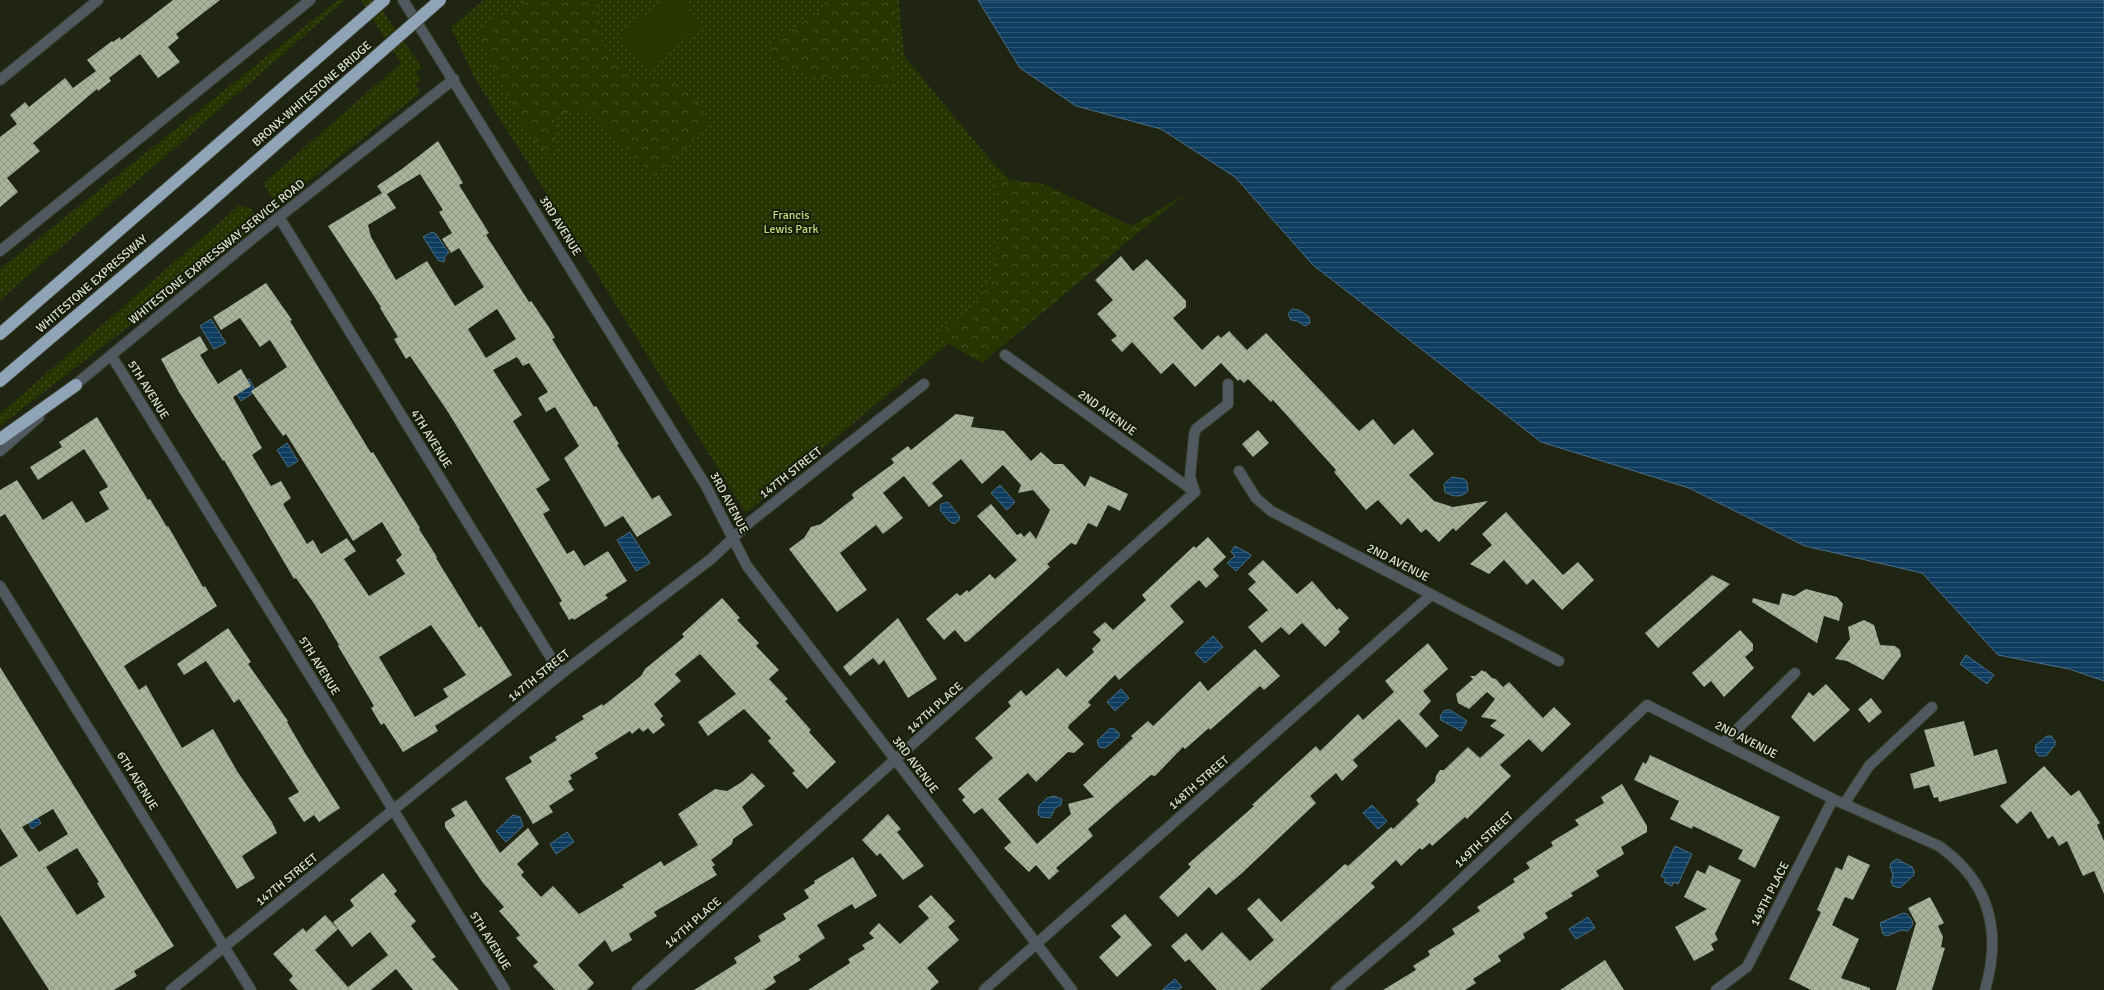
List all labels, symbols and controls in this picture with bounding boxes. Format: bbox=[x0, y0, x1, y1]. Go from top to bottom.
street label: BRONX-WHITESTONE BRIDGE bbox=[249, 38, 375, 150]
street label: WHITESTONE EXPRESSWAY SERVICE ROAD bbox=[126, 176, 308, 328]
street label: 3RD AVENUE bbox=[536, 193, 584, 259]
park label: Francis Lewis Park bbox=[764, 208, 818, 237]
street label: WHITESTONE EXPRESSWAY bbox=[33, 232, 151, 336]
street label: 5TH AVENUE bbox=[124, 358, 172, 422]
street label: 2ND AVENUE bbox=[1075, 387, 1139, 439]
street label: 4TH AVENUE bbox=[407, 407, 455, 471]
street label: 147TH STREET bbox=[757, 444, 825, 502]
street label: 3RD AVENUE bbox=[707, 470, 752, 536]
street label: 2ND AVENUE bbox=[1364, 541, 1432, 585]
street label: 5TH AVENUE bbox=[295, 634, 343, 698]
street label: 147TH STREET bbox=[505, 647, 573, 705]
street label: 147TH PLACE bbox=[904, 679, 966, 737]
street label: 2ND AVENUE bbox=[1712, 718, 1780, 762]
street label: 3RD AVENUE bbox=[889, 734, 941, 797]
street label: 6TH AVENUE bbox=[113, 749, 161, 813]
street label: 148TH STREET bbox=[1166, 753, 1232, 813]
street label: 149TH STREET bbox=[1451, 809, 1517, 871]
street label: 147TH STREET bbox=[253, 851, 321, 909]
street label: 149TH PLACE bbox=[1747, 859, 1793, 929]
street label: 147TH PLACE bbox=[662, 894, 725, 952]
street label: 5TH AVENUE bbox=[466, 909, 514, 973]

